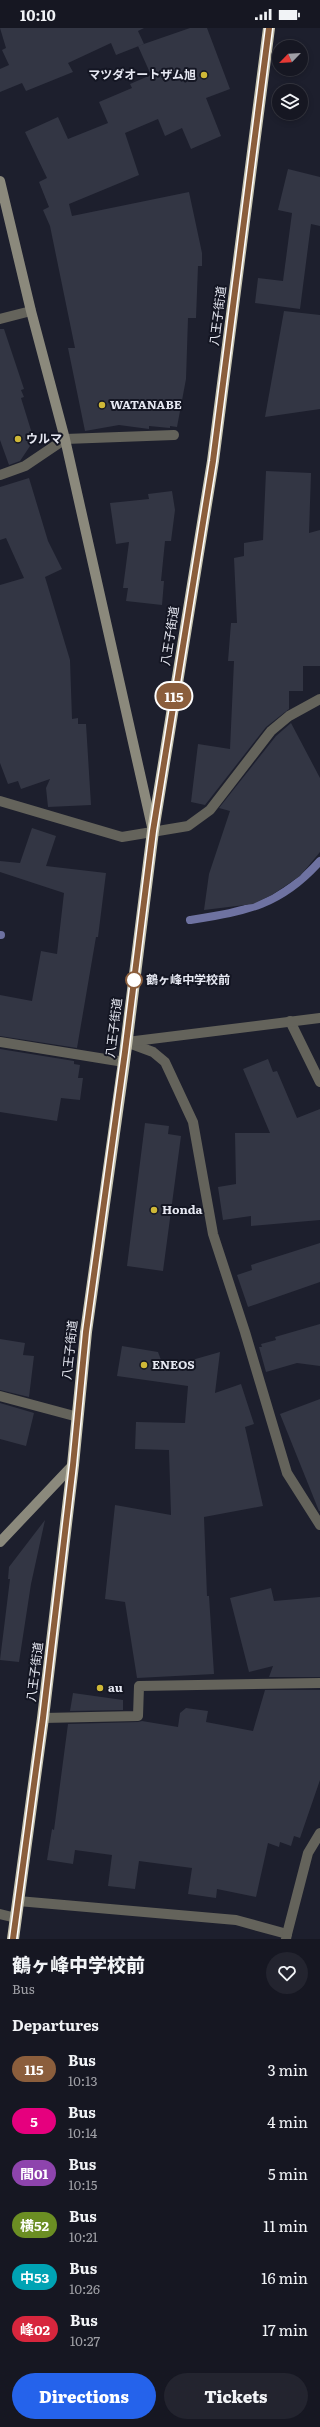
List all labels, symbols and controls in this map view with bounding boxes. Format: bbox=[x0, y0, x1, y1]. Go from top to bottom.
text: 10:10 bbox=[20, 3, 56, 26]
north arrow bbox=[272, 40, 308, 76]
map controls bbox=[272, 40, 308, 120]
place label: マツダオートザム旭 bbox=[88, 65, 196, 83]
marker: マツダオートザム旭 bbox=[199, 70, 209, 80]
button: layers bbox=[272, 84, 308, 120]
street label: 八王子街道 bbox=[204, 285, 230, 347]
place label: WATANABE bbox=[110, 395, 182, 413]
marker: WATANABE bbox=[97, 400, 107, 410]
place label: ウルマ bbox=[26, 429, 62, 447]
marker: ウルマ bbox=[13, 434, 23, 444]
street label: 八王子街道 bbox=[155, 605, 183, 667]
line badge: 115 bbox=[151, 683, 197, 709]
text: 115 bbox=[164, 686, 184, 706]
place label: 鶴ヶ峰中学校前 bbox=[146, 970, 230, 988]
marker: 鶴ヶ峰中学校前 bbox=[125, 971, 143, 989]
street label: 八王子街道 bbox=[100, 997, 126, 1059]
place label: Honda bbox=[162, 1200, 203, 1218]
marker: Honda bbox=[149, 1205, 159, 1215]
street label: 八王子街道 bbox=[57, 1319, 81, 1381]
place label: ENEOS bbox=[152, 1355, 195, 1373]
marker: ENEOS bbox=[139, 1360, 149, 1370]
street label: 八王子街道 bbox=[21, 1641, 47, 1703]
place label: au bbox=[108, 1678, 123, 1696]
marker: au bbox=[95, 1683, 105, 1693]
text: 鶴ヶ峰中学校前 bbox=[12, 1950, 145, 1978]
button: heart bbox=[266, 1952, 308, 1994]
text: Bus bbox=[12, 1979, 35, 1998]
text: Departures bbox=[12, 2013, 99, 2036]
text: Bus bbox=[68, 2048, 96, 2071]
text: 3 min bbox=[267, 2058, 308, 2081]
text: 115 bbox=[24, 2059, 44, 2079]
text: 10:13 bbox=[68, 2071, 97, 2090]
text: Bus bbox=[68, 2100, 96, 2123]
text: 4 min bbox=[267, 2110, 308, 2133]
text: 5 bbox=[30, 2111, 38, 2131]
text: 10:14 bbox=[68, 2123, 97, 2142]
text: Bus bbox=[68, 2152, 96, 2175]
text: 5 min bbox=[268, 2162, 308, 2185]
text: 間01 bbox=[20, 2163, 48, 2183]
text: 10:15 bbox=[68, 2175, 97, 2194]
text: Bus bbox=[69, 2204, 97, 2227]
text: 11 min bbox=[263, 2214, 308, 2237]
text: 横52 bbox=[20, 2215, 49, 2235]
text: 10:21 bbox=[69, 2227, 98, 2246]
text: Bus bbox=[69, 2256, 97, 2279]
text: 16 min bbox=[261, 2266, 308, 2289]
text: 中53 bbox=[20, 2267, 49, 2287]
text: 10:26 bbox=[69, 2279, 100, 2298]
text: Bus bbox=[70, 2308, 98, 2331]
text: 17 min bbox=[262, 2318, 308, 2341]
text: 峰02 bbox=[20, 2319, 50, 2339]
text: 10:27 bbox=[70, 2331, 100, 2350]
button: Directions bbox=[12, 2373, 156, 2419]
button: Tickets bbox=[164, 2373, 308, 2419]

